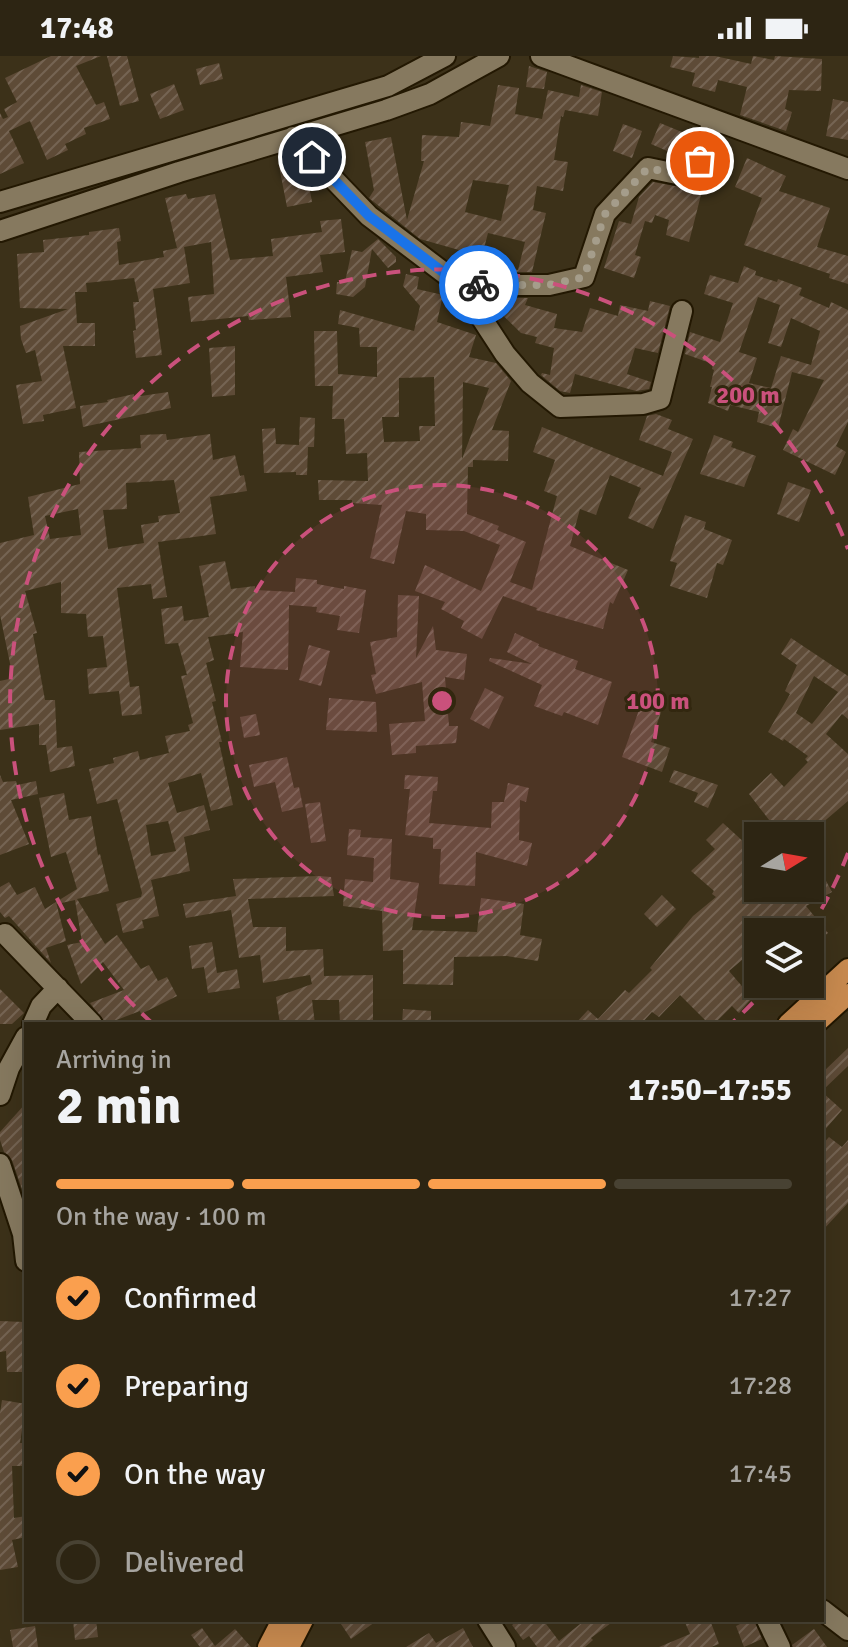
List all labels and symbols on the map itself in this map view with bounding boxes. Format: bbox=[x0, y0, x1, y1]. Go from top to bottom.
pin bbox=[278, 123, 346, 191]
pin bbox=[666, 127, 734, 195]
courier bbox=[439, 245, 519, 325]
text: 200 m bbox=[716, 380, 780, 410]
text: 100 m bbox=[626, 686, 690, 716]
centre of rings bbox=[428, 687, 456, 715]
north arrow bbox=[744, 822, 824, 902]

